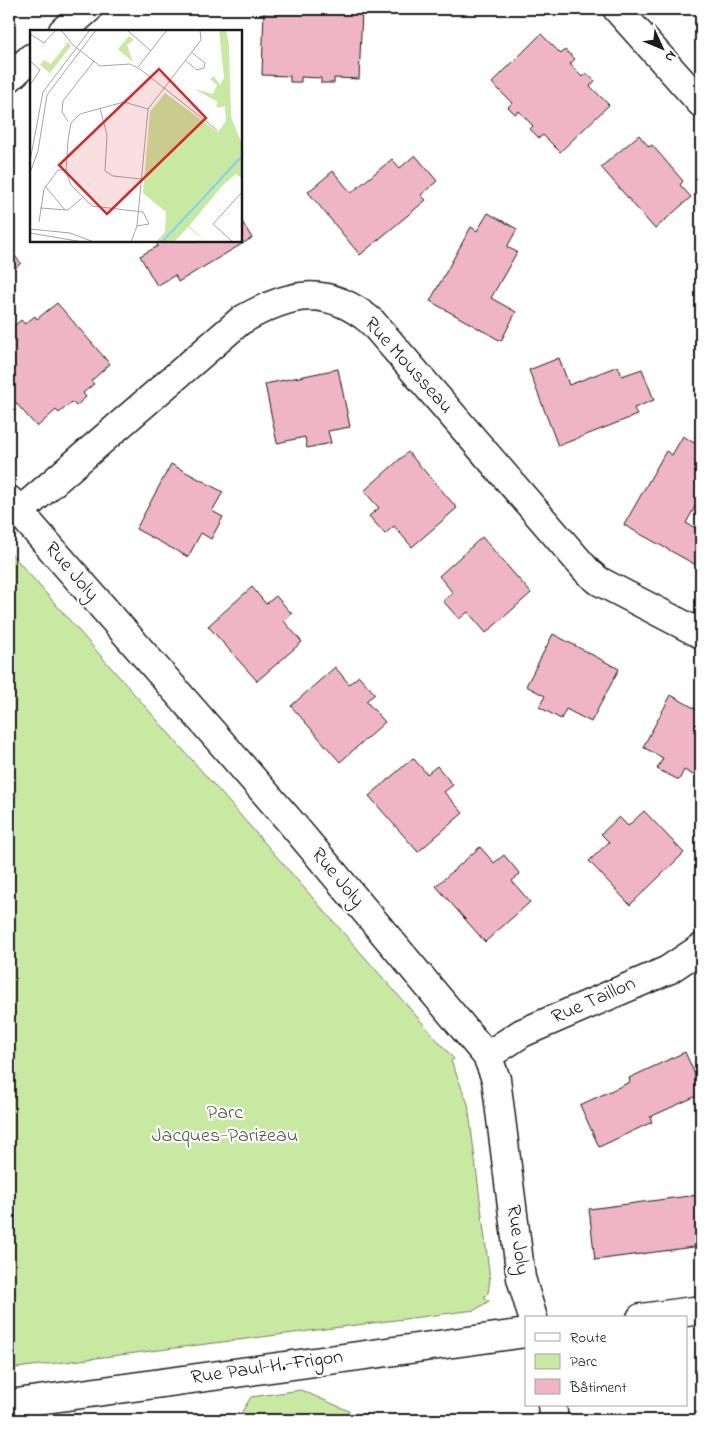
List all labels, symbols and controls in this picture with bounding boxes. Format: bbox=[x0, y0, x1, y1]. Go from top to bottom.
north arrow bbox=[638, 22, 688, 72]
inset map bbox=[30, 30, 242, 242]
text: N bbox=[659, 45, 681, 67]
street label: Rue Mousseau bbox=[356, 311, 460, 421]
street label: Rue Joly bbox=[37, 536, 105, 608]
street label: Rue Joly bbox=[303, 842, 371, 914]
street label: Rue Taillon bbox=[547, 970, 641, 1032]
park label: Parc Jacques-Parizeau bbox=[152, 1099, 298, 1151]
street label: Rue Joly bbox=[498, 1203, 536, 1277]
legend bbox=[525, 1316, 688, 1406]
text: Route bbox=[570, 1327, 607, 1349]
street label: Rue Paul-H.-Frigon bbox=[189, 1343, 345, 1394]
text: Parc bbox=[570, 1351, 598, 1373]
text: Bâtiment bbox=[569, 1377, 627, 1399]

